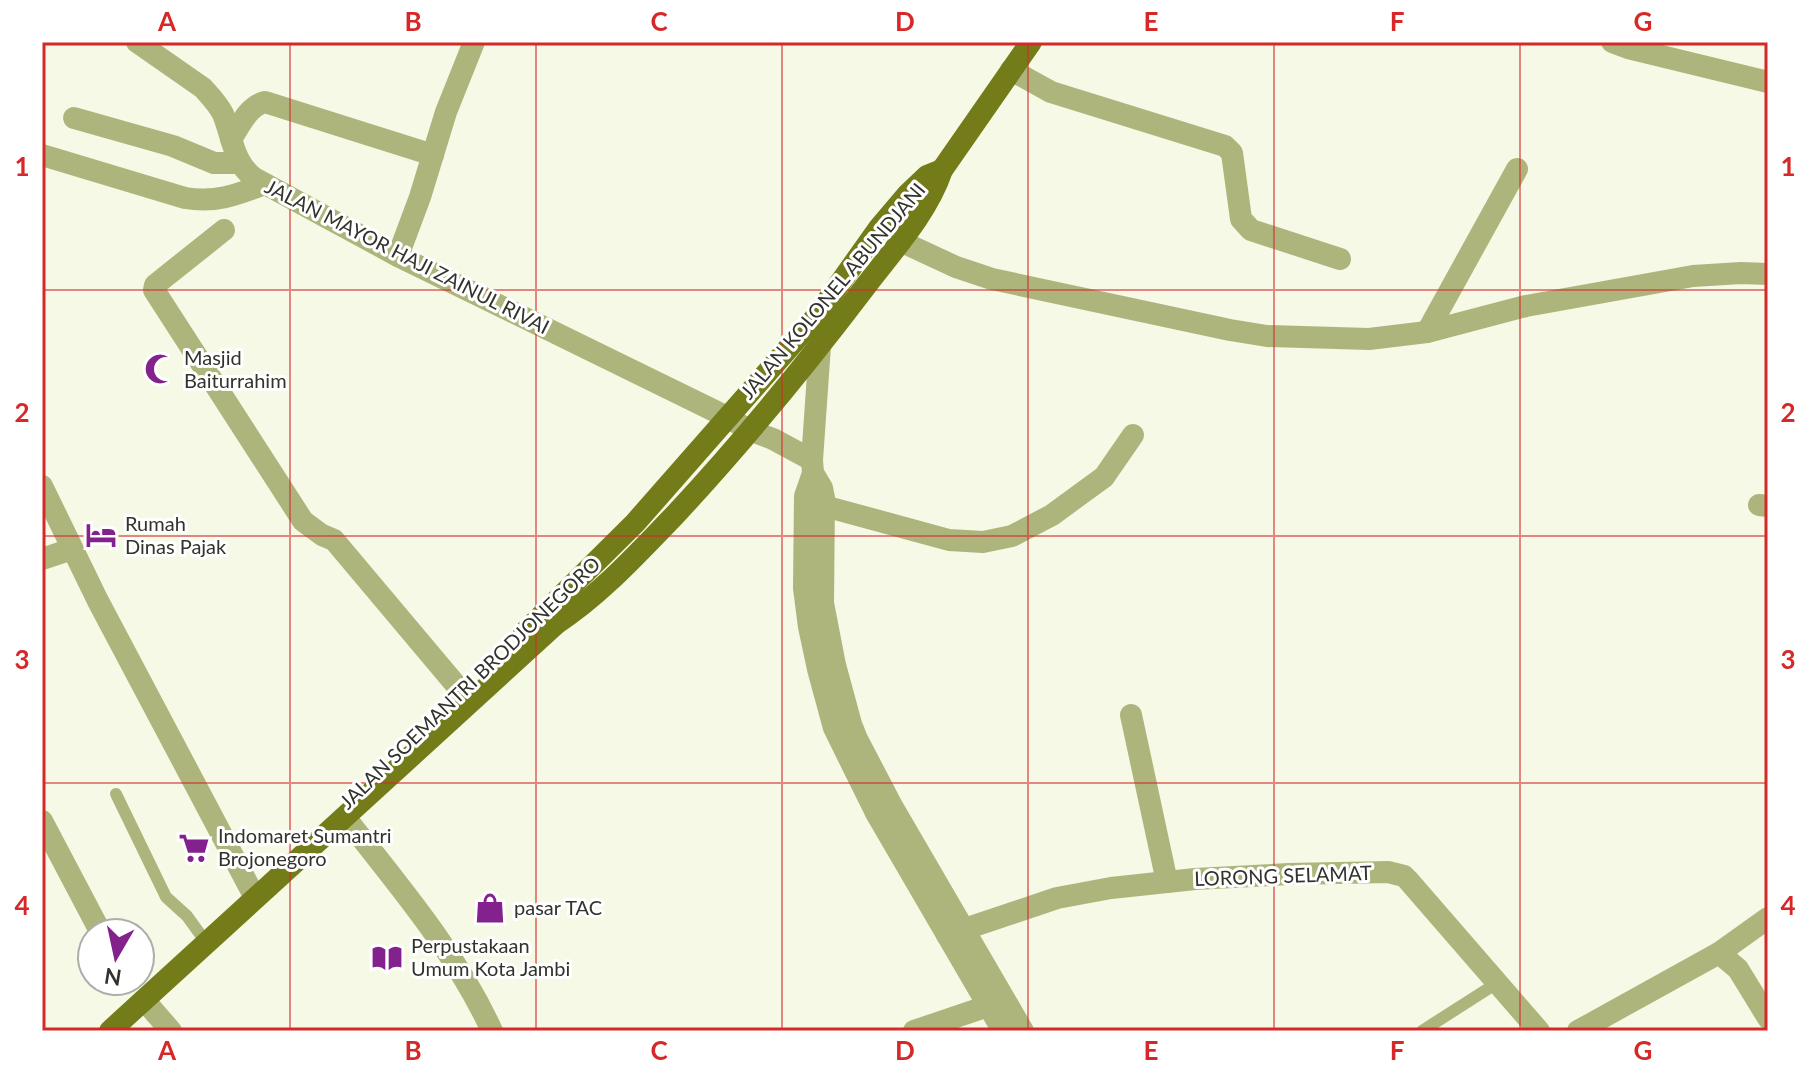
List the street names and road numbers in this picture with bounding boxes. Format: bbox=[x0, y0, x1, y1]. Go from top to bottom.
street label: JALAN MAYOR HAJI ZAINUL RIVAI bbox=[261, 174, 554, 338]
street label: JALAN KOLONEL ABUNDJANI bbox=[735, 177, 930, 403]
street label: JALAN SOEMANTRI BRODJONEGORO bbox=[334, 551, 604, 813]
street label: LORONG SELAMAT bbox=[1194, 860, 1372, 890]

